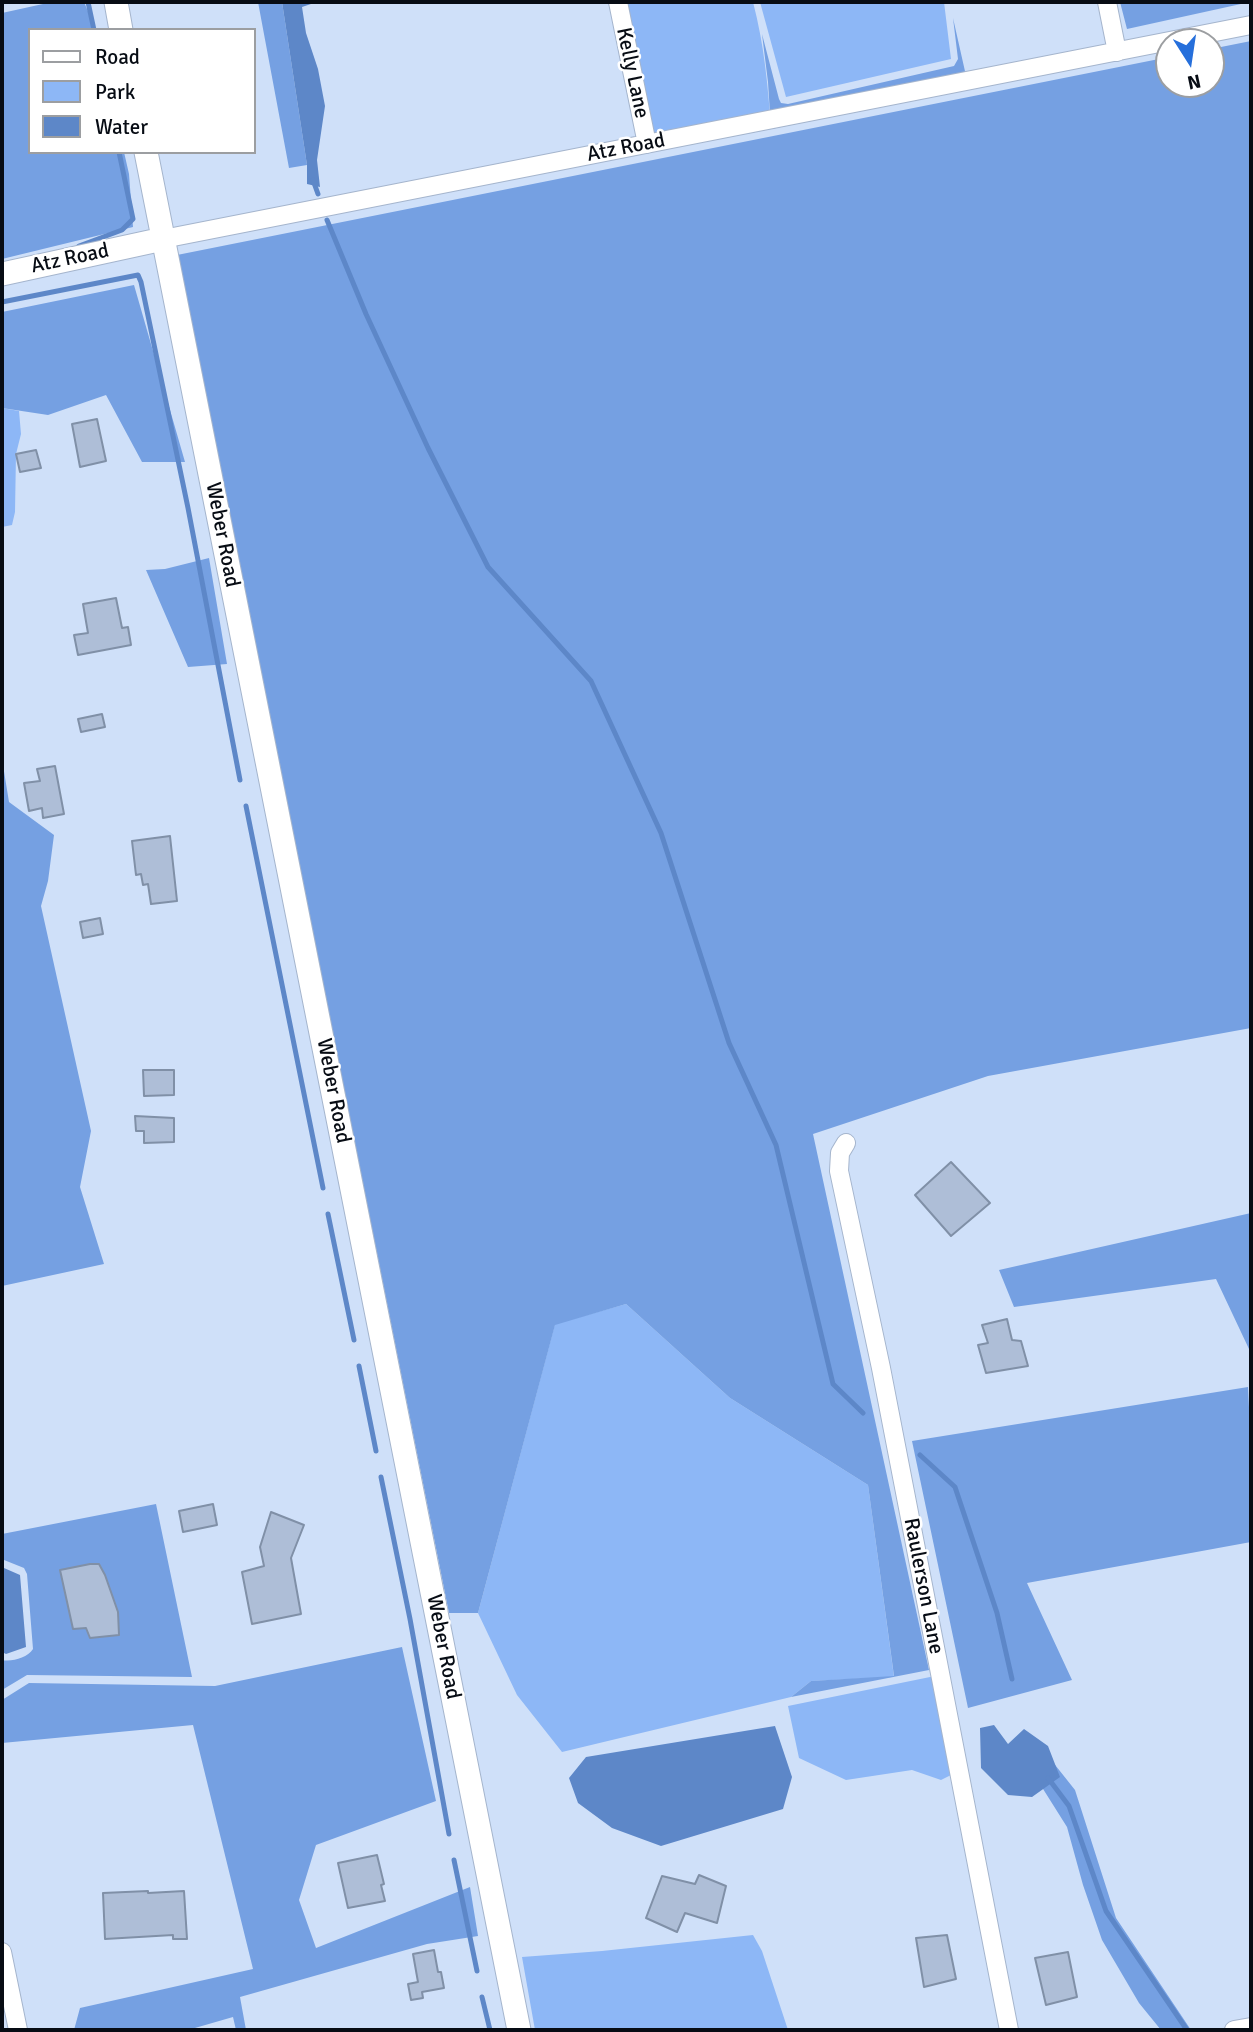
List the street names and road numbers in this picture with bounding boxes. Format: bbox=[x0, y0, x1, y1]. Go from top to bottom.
street label: Kelly Lane bbox=[610, 25, 654, 121]
street label: Atz Road bbox=[585, 128, 667, 168]
street label: Atz Road bbox=[29, 238, 111, 280]
street label: Weber Road bbox=[199, 480, 245, 590]
street label: Weber Road bbox=[310, 1036, 356, 1146]
street label: Raulerson Lane bbox=[897, 1516, 949, 1656]
street label: Weber Road bbox=[420, 1592, 466, 1702]

